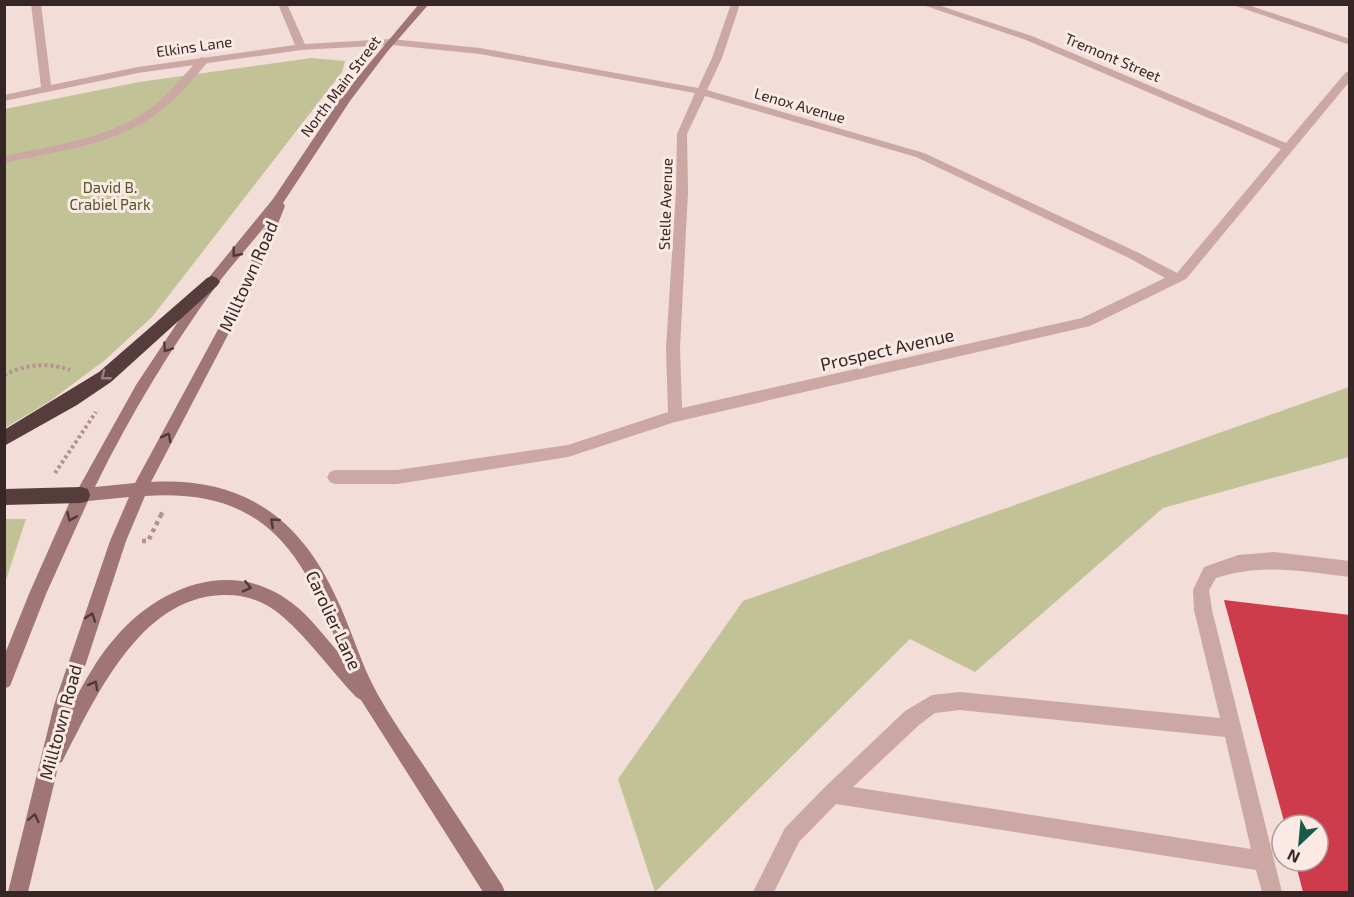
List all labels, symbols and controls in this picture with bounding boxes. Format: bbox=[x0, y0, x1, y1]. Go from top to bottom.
street label: Tremont Street bbox=[1062, 29, 1164, 85]
street label: Elkins Lane bbox=[155, 32, 233, 60]
street label: North Main Street bbox=[296, 32, 384, 140]
street label: Lenox Avenue bbox=[752, 83, 848, 127]
street label: Stelle Avenue bbox=[654, 158, 676, 250]
park label: David B. Crabiel Park bbox=[69, 178, 151, 213]
street label: Milltown Road bbox=[214, 217, 282, 335]
one-way arrow bbox=[232, 246, 243, 257]
street label: Prospect Avenue bbox=[818, 323, 956, 375]
one-way arrow bbox=[163, 341, 174, 352]
one-way arrow bbox=[101, 369, 112, 380]
one-way arrow bbox=[159, 433, 171, 444]
one-way arrow bbox=[67, 511, 79, 522]
one-way arrow bbox=[270, 518, 281, 529]
street label: Carolier Lane bbox=[301, 567, 367, 673]
one-way arrow bbox=[241, 580, 251, 593]
one-way arrow bbox=[84, 612, 97, 623]
street label: Milltown Road bbox=[34, 662, 86, 782]
one-way arrow bbox=[87, 681, 98, 692]
north arrow bbox=[1270, 813, 1330, 873]
one-way arrow bbox=[27, 814, 40, 824]
text: N bbox=[1284, 846, 1303, 868]

